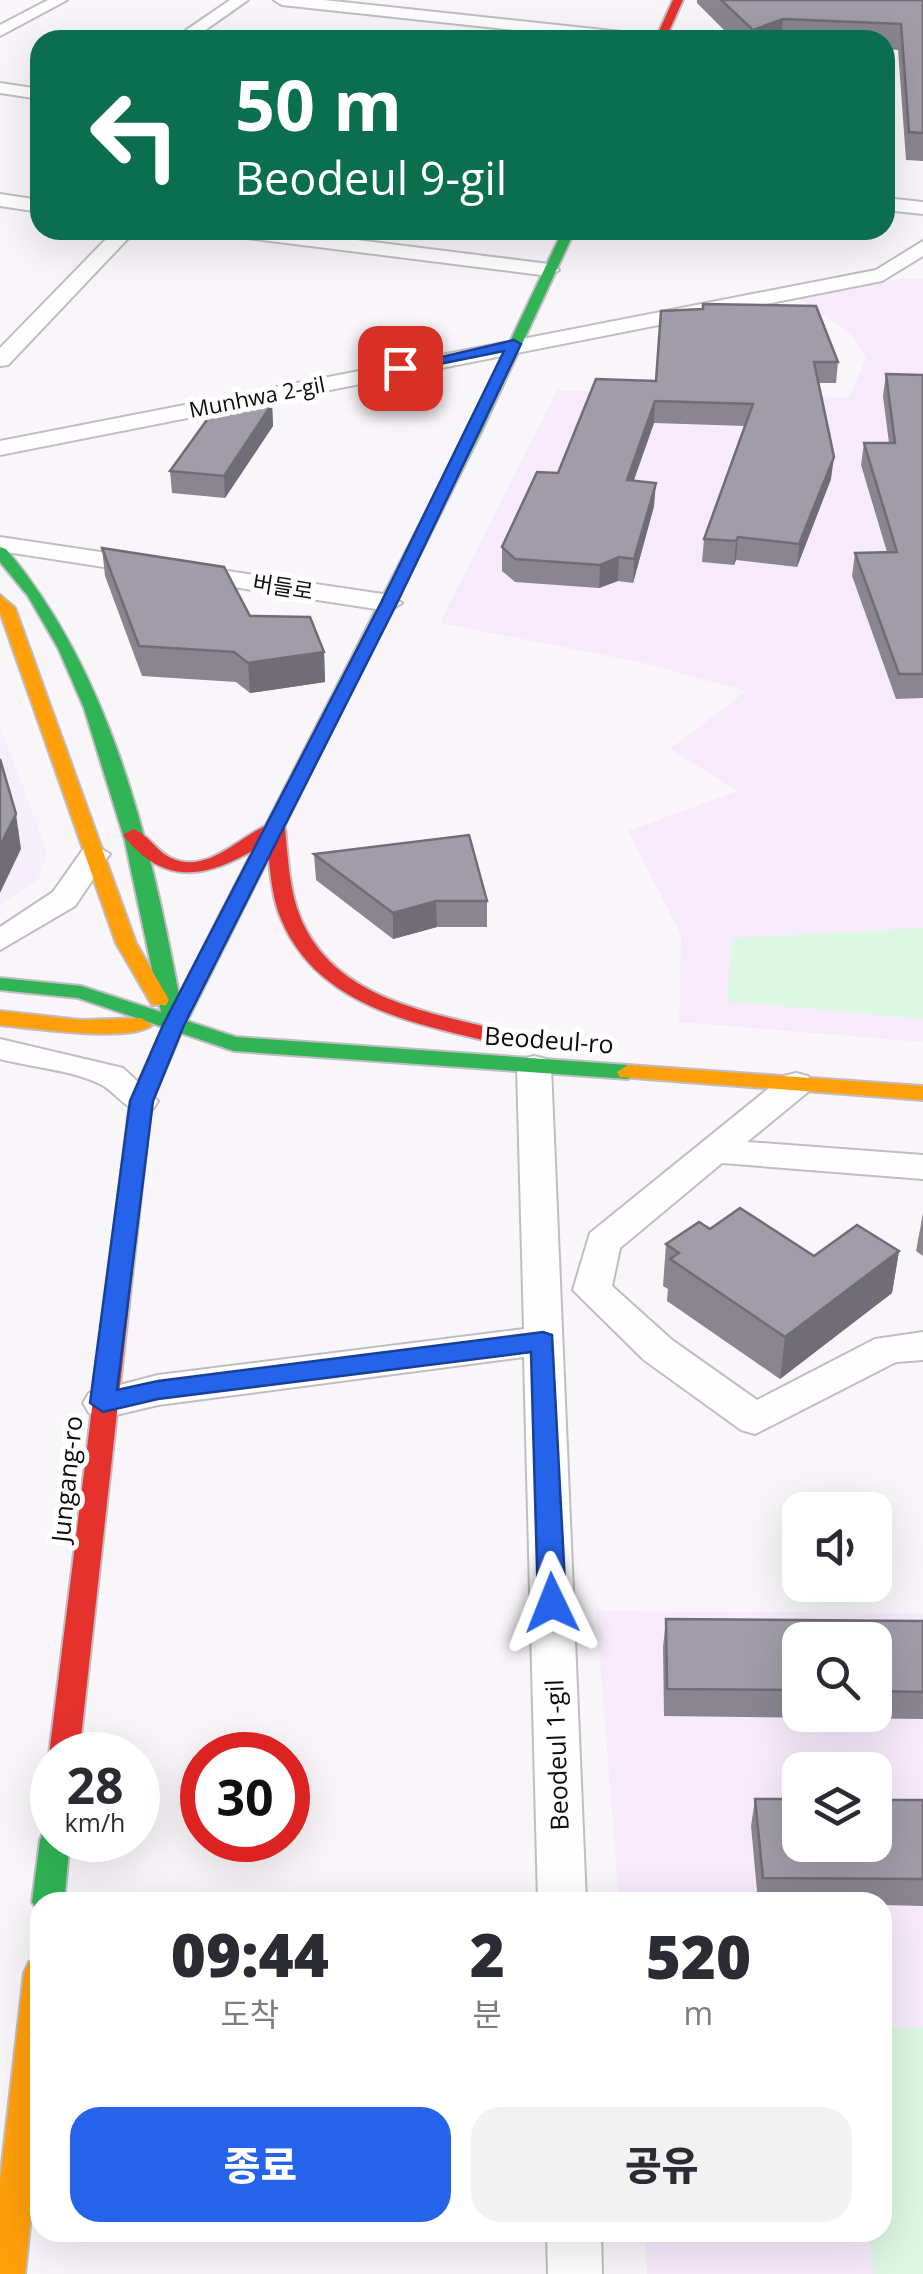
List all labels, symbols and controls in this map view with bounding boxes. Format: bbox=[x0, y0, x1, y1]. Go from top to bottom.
text: 50 m bbox=[235, 56, 402, 152]
icon: left bbox=[70, 70, 200, 200]
text: Beodeul 9-gil bbox=[235, 147, 507, 208]
pin bbox=[358, 326, 443, 411]
icon: arrive bbox=[373, 341, 428, 396]
street label: Munhwa 2-gil bbox=[186, 368, 327, 424]
street label: 버들로 bbox=[251, 566, 315, 606]
street label: Beodeul-ro bbox=[483, 1018, 615, 1060]
street label: Jungang-ro bbox=[42, 1414, 90, 1546]
map controls bbox=[782, 1492, 892, 1862]
button: sound bbox=[782, 1492, 892, 1602]
position arrow bbox=[500, 1551, 604, 1655]
button: search bbox=[782, 1622, 892, 1732]
street label: Beodeul 1-gil bbox=[536, 1679, 576, 1831]
speed limit sign: 30 bbox=[180, 1732, 310, 1862]
text: 28 bbox=[66, 1751, 124, 1819]
button: layers bbox=[782, 1752, 892, 1862]
text: km/h bbox=[65, 1805, 125, 1839]
text: 09:44 bbox=[171, 1913, 329, 1995]
text: 2 bbox=[470, 1913, 505, 1995]
text: 520 bbox=[646, 1915, 751, 1997]
text: m bbox=[684, 1991, 713, 2034]
text: 도착 bbox=[220, 1992, 279, 2035]
text: 분 bbox=[473, 1992, 502, 2035]
button: 종료 bbox=[70, 2107, 451, 2222]
button: 공유 bbox=[471, 2107, 852, 2222]

